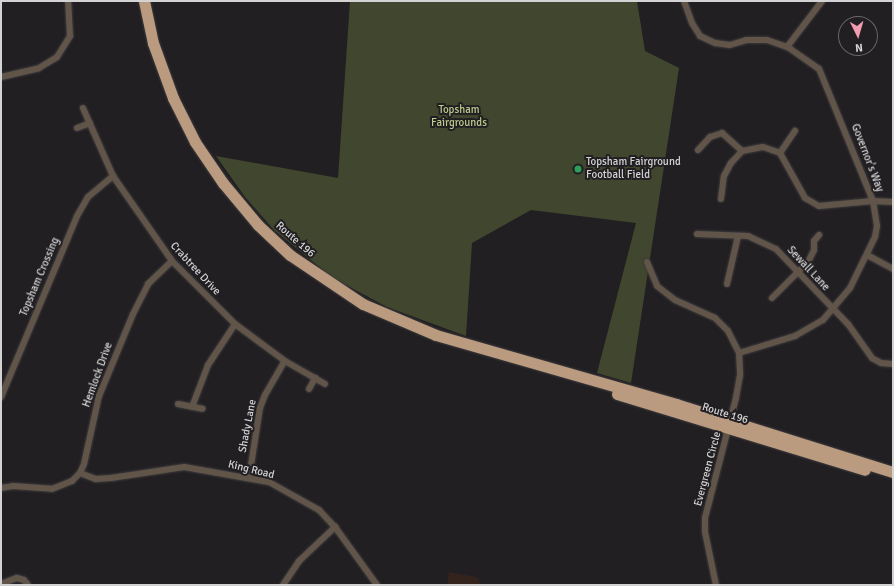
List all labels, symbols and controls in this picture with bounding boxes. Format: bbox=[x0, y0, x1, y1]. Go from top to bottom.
north arrow bbox=[838, 16, 878, 56]
text: N bbox=[855, 41, 863, 54]
park label: Topsham Fairgrounds bbox=[431, 104, 487, 130]
street label: Governor's Way bbox=[848, 122, 886, 194]
place label: Topsham Fairground Football Field bbox=[586, 156, 681, 182]
marker: Topsham Fairground Football Field bbox=[573, 164, 583, 174]
street label: Route 196 bbox=[273, 219, 317, 261]
street label: Topsham Crossing bbox=[17, 236, 63, 318]
street label: Crabtree Drive bbox=[167, 240, 223, 298]
street label: Sewall Lane bbox=[784, 244, 832, 294]
street label: Hemlock Drive bbox=[80, 341, 116, 409]
street label: Shady Lane bbox=[236, 398, 260, 454]
street label: Route 196 bbox=[700, 401, 750, 427]
street label: Evergreen Circle bbox=[692, 430, 724, 508]
street label: King Road bbox=[226, 458, 276, 482]

